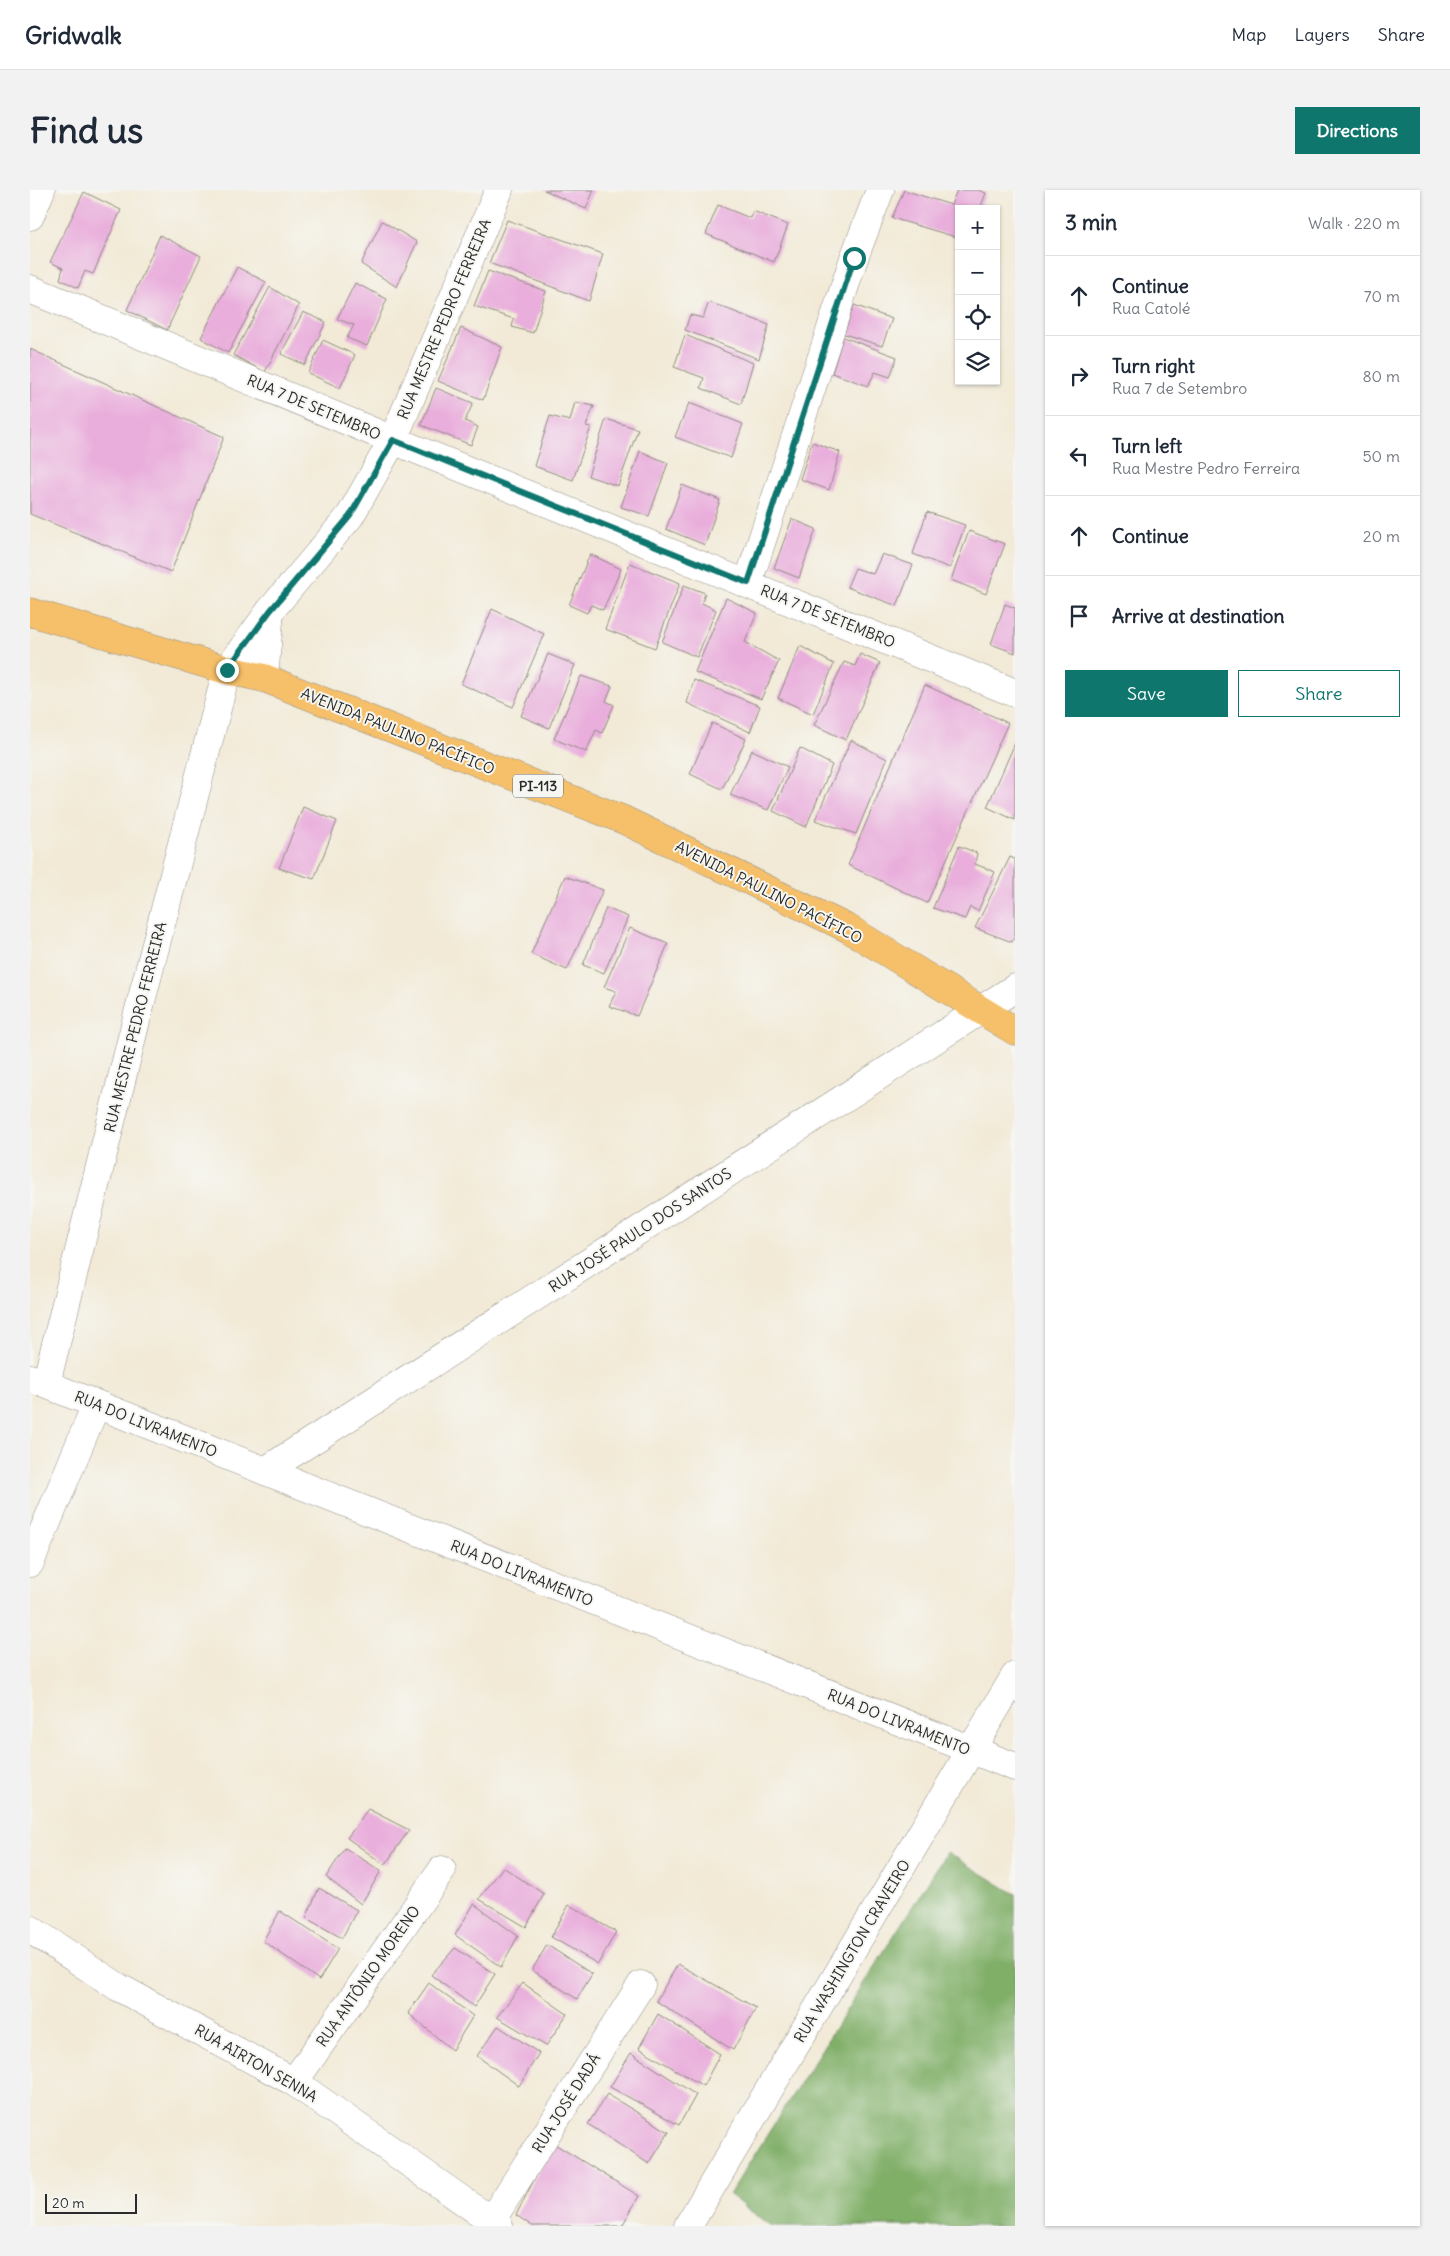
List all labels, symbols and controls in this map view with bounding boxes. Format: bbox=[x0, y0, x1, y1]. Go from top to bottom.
text: Gridwalk bbox=[25, 20, 122, 50]
text: Map bbox=[1231, 23, 1266, 46]
text: Layers bbox=[1294, 23, 1350, 46]
text: Share bbox=[1378, 23, 1425, 46]
button: Directions bbox=[1295, 107, 1420, 154]
text: Find us bbox=[30, 108, 143, 152]
map controls bbox=[955, 205, 1000, 385]
button: + bbox=[955, 205, 1000, 250]
text: 3 min bbox=[1065, 209, 1117, 236]
text: Walk · 220 m bbox=[1308, 213, 1400, 233]
street label: RUA MESTRE PEDRO FERREIRA bbox=[393, 216, 495, 422]
route start bbox=[843, 247, 866, 270]
button: − bbox=[955, 250, 1000, 295]
text: Continue bbox=[1112, 274, 1189, 298]
icon: ahead bbox=[1065, 282, 1093, 310]
text: 70 m bbox=[1364, 286, 1400, 306]
button: locate bbox=[955, 295, 1000, 340]
text: Rua Catolé bbox=[1112, 298, 1190, 318]
button: layers bbox=[955, 340, 1000, 385]
text: Turn right bbox=[1112, 354, 1195, 378]
icon: right bbox=[1065, 362, 1093, 390]
text: 80 m bbox=[1362, 366, 1400, 386]
street label: RUA 7 DE SETEMBRO bbox=[244, 370, 384, 444]
text: Rua 7 de Setembro bbox=[1112, 378, 1247, 398]
text: Turn left bbox=[1112, 434, 1182, 458]
icon: left bbox=[1065, 442, 1093, 470]
text: 50 m bbox=[1362, 446, 1400, 466]
text: Rua Mestre Pedro Ferreira bbox=[1112, 458, 1300, 478]
icon: ahead bbox=[1065, 522, 1093, 550]
text: Continue bbox=[1112, 524, 1189, 548]
text: 20 m bbox=[1363, 526, 1400, 546]
street label: RUA 7 DE SETEMBRO bbox=[758, 580, 898, 652]
icon: arrive bbox=[1065, 602, 1093, 630]
text: Arrive at destination bbox=[1112, 604, 1285, 628]
route end bbox=[216, 659, 239, 682]
button: Save bbox=[1065, 670, 1228, 717]
button: Share bbox=[1238, 670, 1400, 717]
street label: AVENIDA PAULINO PACÍFICO bbox=[298, 683, 498, 779]
road number: PI-113 bbox=[513, 774, 563, 798]
street label: AVENIDA PAULINO PACÍFICO bbox=[672, 836, 866, 948]
street label: RUA MESTRE PEDRO FERREIRA bbox=[100, 920, 170, 1134]
street label: RUA JOSÉ PAULO DOS SANTOS bbox=[545, 1164, 735, 1296]
street label: RUA DO LIVRAMENTO bbox=[72, 1387, 220, 1461]
street label: RUA DO LIVRAMENTO bbox=[448, 1536, 596, 1610]
street label: RUA DO LIVRAMENTO bbox=[825, 1685, 973, 1759]
street label: RUA WASHINGTON CRAVEIRO bbox=[790, 1856, 914, 2046]
street label: RUA ANTÔNIO MORENO bbox=[311, 1901, 424, 2050]
street label: RUA AIRTON SENNA bbox=[191, 2020, 321, 2106]
street label: RUA JOSÉ DADÁ bbox=[528, 2049, 604, 2156]
scale bar bbox=[45, 2191, 138, 2214]
text: 20 m bbox=[52, 2194, 85, 2212]

